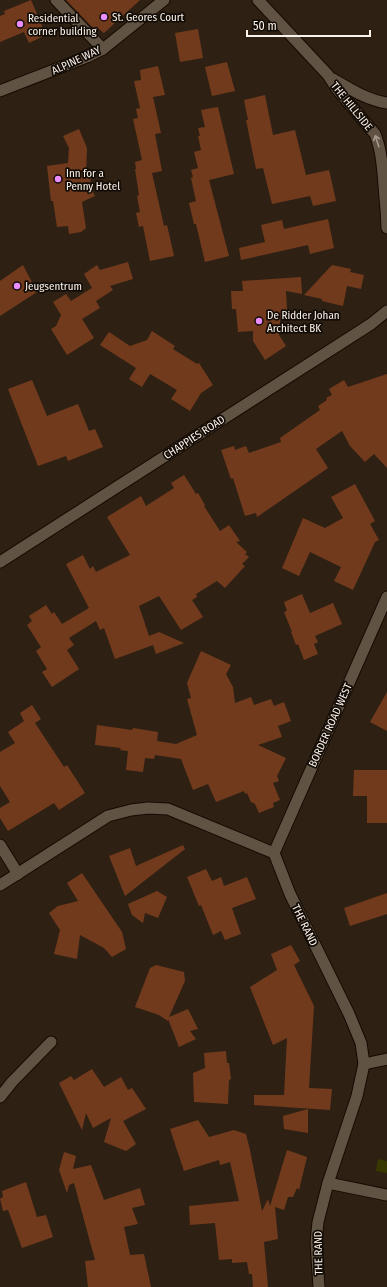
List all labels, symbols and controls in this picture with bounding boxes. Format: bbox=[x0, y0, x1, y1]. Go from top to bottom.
place label: St. Geores Court bbox=[112, 11, 185, 24]
place label: Residential corner building bbox=[28, 12, 97, 38]
marker: St. Geores Court bbox=[99, 12, 109, 22]
scale bar bbox=[247, 12, 370, 38]
marker: Residential corner building bbox=[15, 19, 25, 29]
text: 50 m bbox=[253, 19, 277, 33]
street label: ALPINE WAY bbox=[50, 43, 103, 77]
street label: THE HILLSIDE bbox=[328, 79, 375, 133]
one-way arrow bbox=[373, 135, 380, 148]
place label: Inn for a Penny Hotel bbox=[66, 167, 120, 193]
marker: Inn for a Penny Hotel bbox=[53, 174, 63, 184]
place label: Jeugsentrum bbox=[25, 280, 82, 293]
marker: Jeugsentrum bbox=[12, 281, 22, 291]
place label: De Ridder Johan Architect BK bbox=[267, 309, 340, 335]
marker: De Ridder Johan Architect BK bbox=[254, 316, 264, 326]
street label: CHAPPIES ROAD bbox=[161, 413, 227, 462]
street label: BORDER ROAD WEST bbox=[306, 681, 355, 769]
street label: THE RAND bbox=[289, 902, 320, 948]
street label: THE RAND bbox=[312, 1231, 325, 1275]

